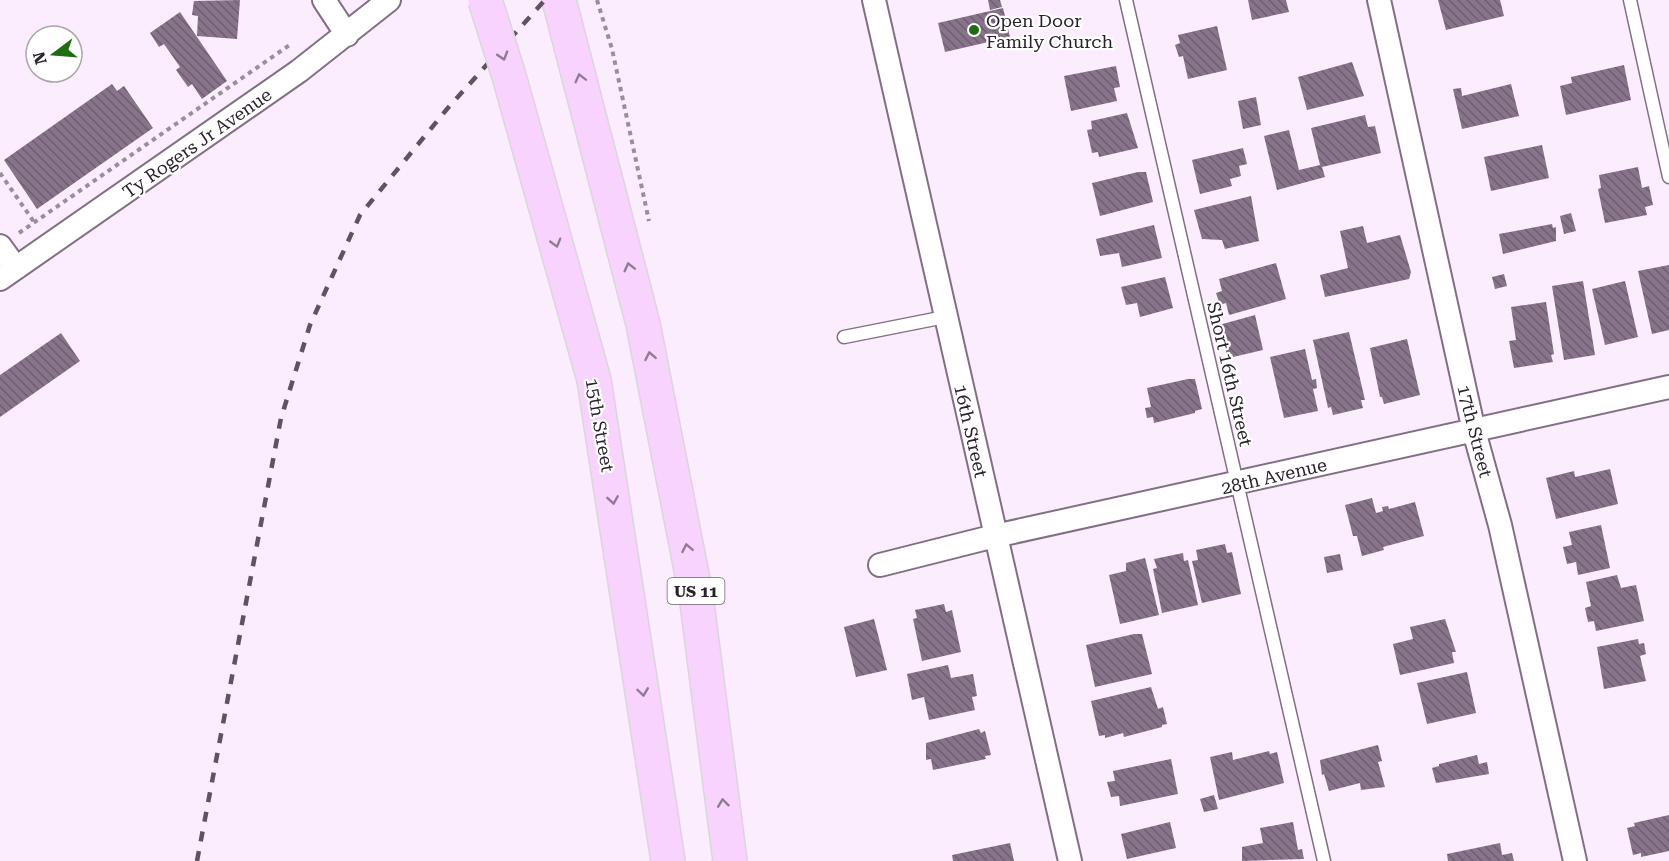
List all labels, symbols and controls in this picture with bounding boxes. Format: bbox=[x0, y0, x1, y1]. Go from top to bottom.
place label: Open Door Family Church bbox=[986, 10, 1113, 52]
marker: Open Door Family Church bbox=[967, 23, 981, 37]
north arrow bbox=[24, 24, 84, 84]
text: N bbox=[29, 49, 51, 67]
one-way arrow bbox=[496, 50, 508, 61]
one-way arrow bbox=[575, 73, 588, 83]
street label: Ty Rogers Jr Avenue bbox=[118, 84, 276, 202]
one-way arrow bbox=[549, 238, 561, 248]
one-way arrow bbox=[623, 262, 636, 272]
street label: Short 16th Street bbox=[1203, 300, 1257, 449]
one-way arrow bbox=[644, 351, 657, 361]
street label: 15th Street bbox=[581, 377, 619, 474]
street label: 16th Street bbox=[950, 383, 992, 480]
street label: 17th Street bbox=[1453, 383, 1497, 480]
street label: 28th Avenue bbox=[1219, 454, 1329, 498]
one-way arrow bbox=[606, 494, 619, 504]
one-way arrow bbox=[681, 543, 694, 553]
road number: US 11 bbox=[668, 578, 724, 604]
one-way arrow bbox=[637, 688, 649, 697]
one-way arrow bbox=[717, 798, 730, 808]

